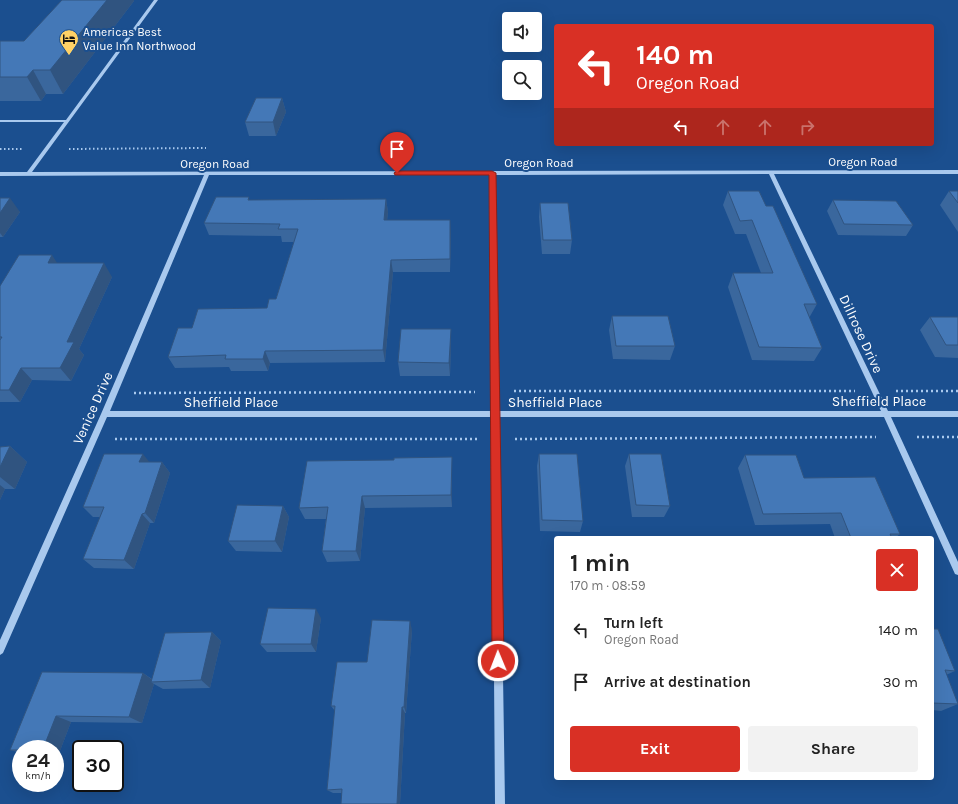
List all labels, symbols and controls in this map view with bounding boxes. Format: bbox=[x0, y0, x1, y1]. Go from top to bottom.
map controls bbox=[502, 12, 542, 100]
button: sound bbox=[502, 12, 542, 52]
place label: Americas Best Value Inn Northwood bbox=[83, 25, 196, 53]
hotel icon: Americas Best Value Inn Northwood bbox=[58, 28, 80, 56]
text: 140 m bbox=[636, 38, 714, 71]
icon: left bbox=[570, 40, 622, 92]
button: search bbox=[502, 60, 542, 100]
text: Oregon Road bbox=[636, 72, 740, 94]
icon: left bbox=[670, 116, 692, 138]
icon: ahead bbox=[712, 116, 734, 138]
icon: ahead bbox=[754, 116, 776, 138]
icon: right bbox=[796, 116, 818, 138]
pin bbox=[380, 132, 414, 173]
icon: arrive bbox=[386, 138, 408, 160]
street label: Oregon Road bbox=[828, 155, 898, 169]
street label: Oregon Road bbox=[504, 156, 574, 170]
street label: Oregon Road bbox=[180, 157, 250, 171]
street label: Dillrose Drive bbox=[835, 292, 887, 376]
street label: Venice Drive bbox=[69, 369, 117, 447]
street label: Sheffield Place bbox=[832, 393, 926, 410]
street label: Sheffield Place bbox=[184, 394, 278, 411]
street label: Sheffield Place bbox=[508, 394, 602, 411]
text: 1 min bbox=[570, 549, 630, 577]
button: close bbox=[876, 549, 918, 591]
text: 170 m · 08:59 bbox=[570, 578, 645, 593]
text: Turn left bbox=[604, 614, 663, 632]
icon: left bbox=[570, 619, 592, 641]
text: 140 m bbox=[878, 621, 918, 639]
text: Oregon Road bbox=[604, 632, 679, 647]
position arrow bbox=[477, 640, 519, 682]
icon: arrive bbox=[570, 671, 592, 693]
text: Arrive at destination bbox=[604, 673, 751, 691]
text: 30 m bbox=[883, 673, 918, 691]
button: Exit bbox=[570, 726, 740, 772]
button: Share bbox=[748, 726, 918, 772]
speed limit sign: 30 bbox=[72, 740, 124, 792]
text: 24 bbox=[26, 749, 50, 772]
text: km/h bbox=[25, 770, 51, 782]

